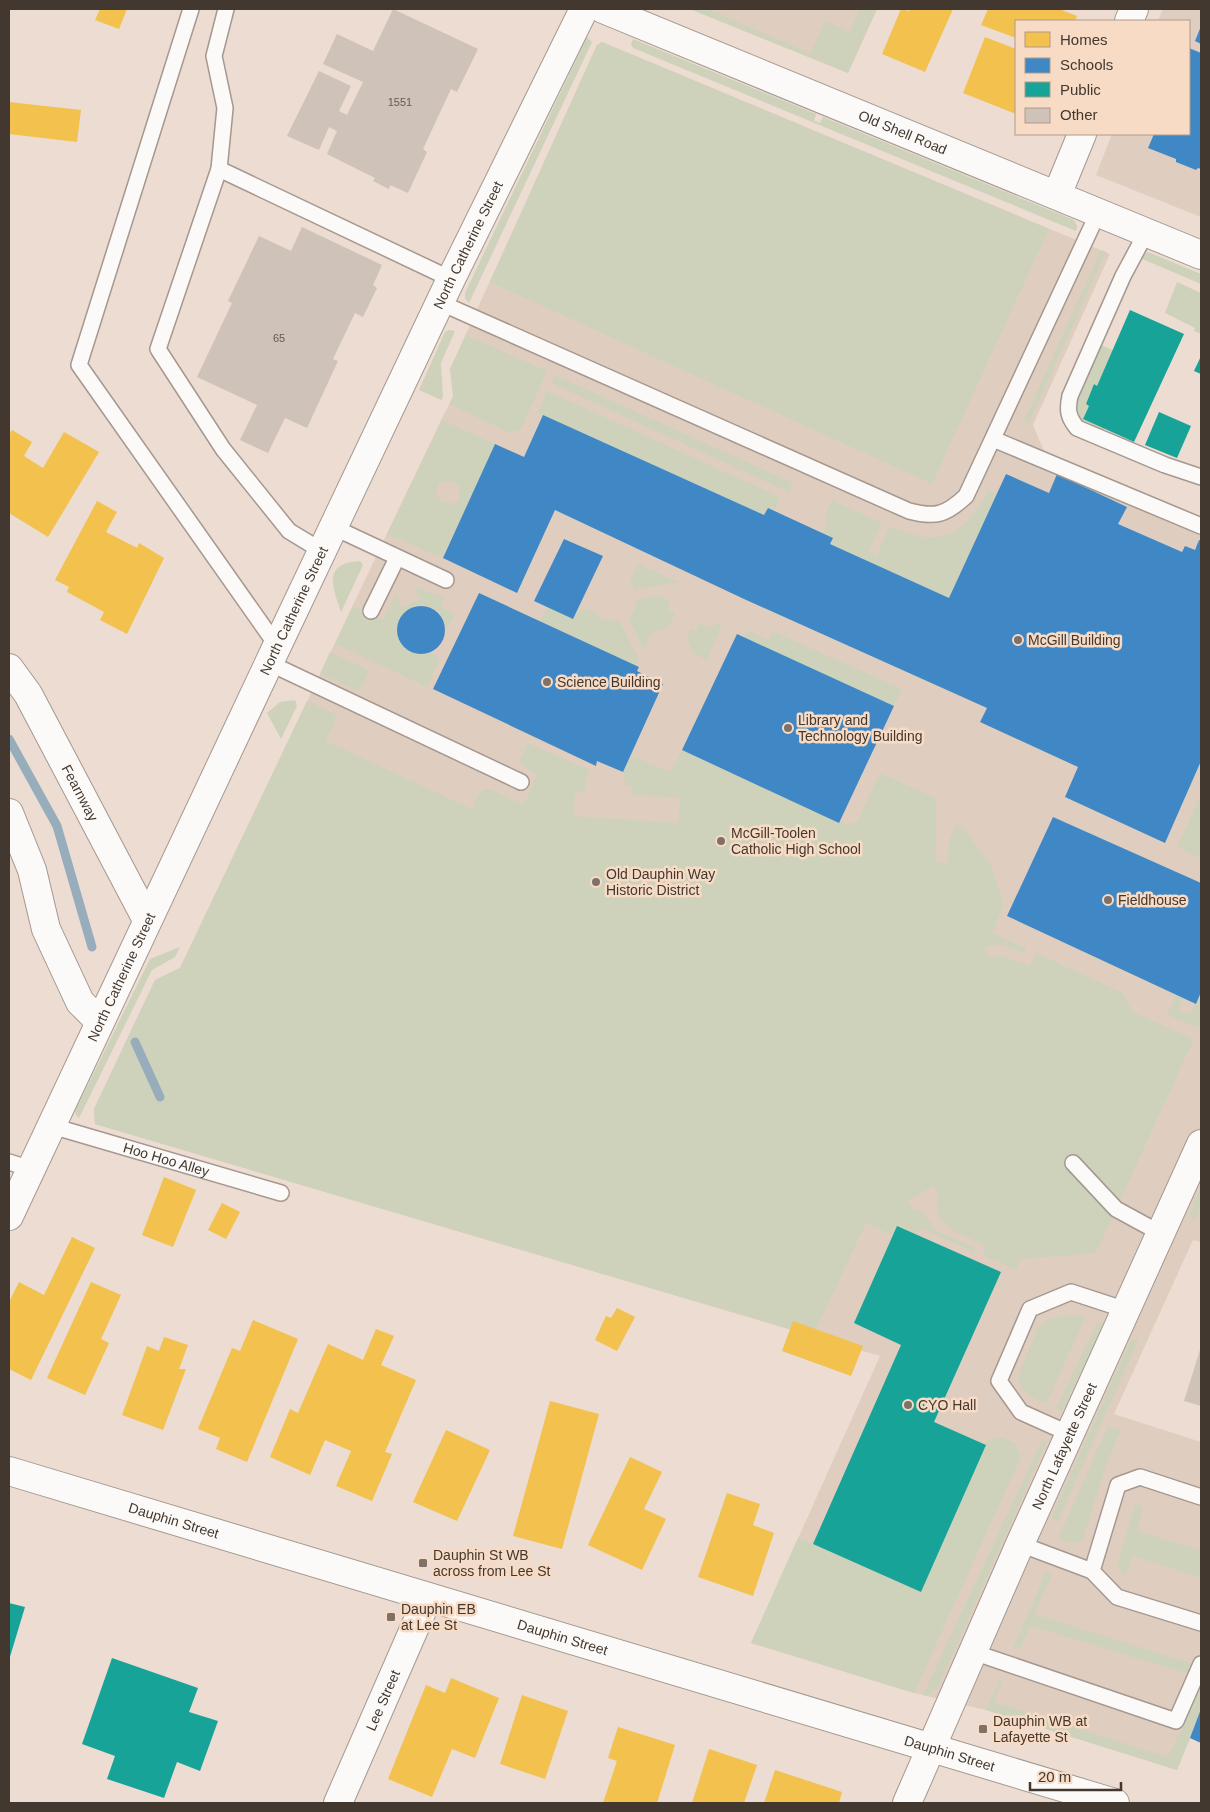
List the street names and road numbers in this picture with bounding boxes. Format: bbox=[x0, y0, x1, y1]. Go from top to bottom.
street label: Old Shell Road bbox=[856, 107, 949, 158]
street label: North Catherine Street bbox=[430, 178, 506, 311]
street label: North Catherine Street bbox=[257, 544, 331, 677]
street label: Fearnway bbox=[59, 762, 102, 824]
street label: North Catherine Street bbox=[84, 910, 158, 1044]
street label: Hoo Hoo Alley bbox=[121, 1139, 211, 1180]
street label: North Lafayette Street bbox=[1029, 1380, 1100, 1512]
street label: Dauphin Street bbox=[127, 1499, 221, 1542]
street label: Dauphin Street bbox=[516, 1616, 610, 1658]
street label: Lee Street bbox=[363, 1667, 403, 1733]
street label: Dauphin Street bbox=[902, 1732, 997, 1774]

